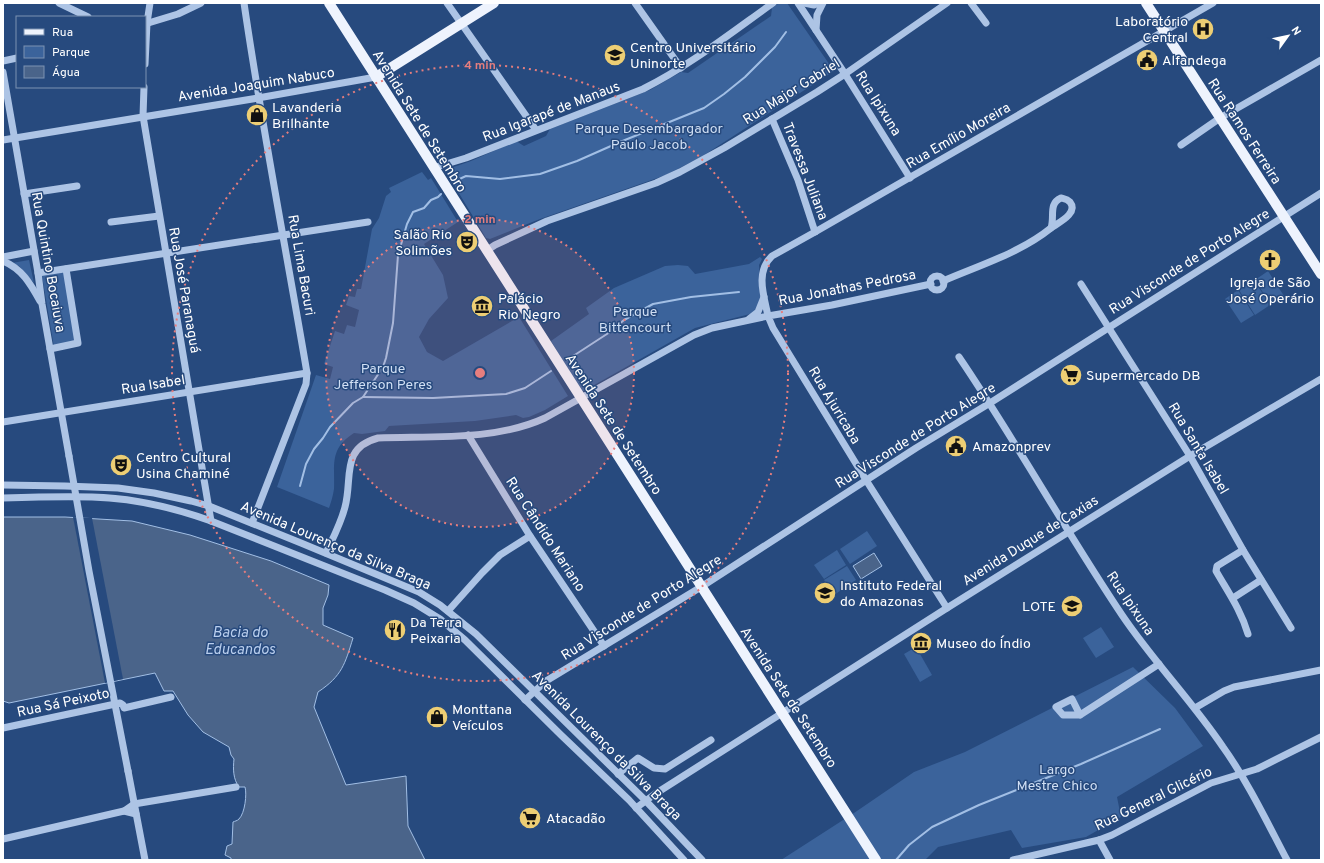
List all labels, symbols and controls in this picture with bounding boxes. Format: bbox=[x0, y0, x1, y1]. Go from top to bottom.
place label: Laboratório Central bbox=[1115, 14, 1188, 47]
legend bbox=[16, 16, 146, 88]
hospital icon: Laboratório Central bbox=[1190, 16, 1216, 42]
north arrow bbox=[1268, 16, 1308, 56]
text: N bbox=[1288, 24, 1304, 38]
text: Rua bbox=[52, 25, 73, 41]
place label: Centro Universitário Uninorte bbox=[630, 40, 756, 73]
school or university icon: Centro Universitário Uninorte bbox=[602, 42, 628, 68]
text: Parque bbox=[52, 45, 90, 61]
street label: Avenida Sete de Setembro bbox=[368, 47, 470, 196]
public building icon: Alfandega bbox=[1134, 47, 1160, 73]
place label: Alfandega bbox=[1162, 53, 1226, 70]
street label: Rua Major Gabriel bbox=[740, 56, 844, 129]
text: 4 min bbox=[464, 58, 496, 74]
text: Água bbox=[52, 65, 80, 81]
street label: Avenida Joaquim Nabuco bbox=[177, 65, 336, 106]
street label: Rua Ipixuna bbox=[851, 68, 904, 139]
street label: Rua Ramos Ferreira bbox=[1203, 76, 1284, 188]
street label: Rua Igarapé de Manaus bbox=[480, 78, 623, 146]
place label: Lavanderia Brilhante bbox=[272, 100, 342, 133]
street label: Rua Emílio Moreira bbox=[904, 100, 1014, 173]
shop icon: Lavanderia Brilhante bbox=[244, 102, 270, 128]
street label: Travessa Juliana bbox=[778, 120, 831, 223]
park label: Parque Desembargador Paulo Jacob bbox=[575, 121, 723, 154]
street label: Rua Quintino Bocaiuva bbox=[27, 191, 68, 334]
street label: Rua Visconde de Porto Alegre bbox=[1106, 206, 1273, 319]
text: 2 min bbox=[464, 212, 496, 228]
street label: Rua Lima Bacuri bbox=[283, 213, 318, 317]
street label: Rua José Paranaguá bbox=[164, 226, 203, 355]
place label: Salão Rio Solimões bbox=[393, 227, 452, 260]
theatre icon: Salão Rio Solimões bbox=[454, 229, 480, 255]
church icon: Igreja de São José Operário bbox=[1257, 247, 1283, 273]
street label: Rua Jonathas Pedrosa bbox=[777, 267, 917, 310]
place label: Igreja de São José Operário bbox=[1226, 275, 1314, 308]
place label: Palácio Rio Negro bbox=[498, 291, 561, 324]
museum icon: Palácio Rio Negro bbox=[469, 293, 495, 319]
park label: Parque Bittencourt bbox=[599, 304, 671, 337]
street label: Avenida Sete de Setembro bbox=[561, 351, 665, 499]
park label: Parque Jefferson Peres bbox=[334, 361, 432, 394]
supermarket icon: Supermercado DB bbox=[1058, 362, 1084, 388]
street label: Rua Ajuricaba bbox=[804, 364, 864, 448]
centre of rings bbox=[473, 366, 487, 380]
place label: Supermercado DB bbox=[1086, 368, 1200, 385]
street label: Rua Isabel bbox=[120, 372, 186, 399]
street label: Rua Visconde de Porto Alegre bbox=[832, 380, 999, 493]
street label: Rua Santa Isabel bbox=[1164, 400, 1232, 498]
public building icon: Amazonprev bbox=[943, 433, 969, 459]
place label: Amazonprev bbox=[972, 439, 1051, 456]
place label: Centro Cultural Usina Chaminé bbox=[136, 450, 231, 483]
theatre icon: Centro Cultural Usina Chaminé bbox=[108, 452, 134, 478]
street label: Rua Cândido Mariano bbox=[501, 474, 588, 596]
street label: Avenida Duque de Caxias bbox=[960, 492, 1102, 590]
street label: Avenida Lourenço da Silva Braga bbox=[238, 498, 433, 594]
street label: Rua Visconde de Porto Alegre bbox=[558, 552, 725, 665]
street label: Rua Ipixuna bbox=[1102, 569, 1157, 639]
place label: Instituto Federal do Amazonas bbox=[840, 578, 942, 611]
school or university icon: Instituto Federal do Amazonas bbox=[812, 580, 838, 606]
school or university icon: LOTE bbox=[1059, 593, 1085, 619]
place label: LOTE bbox=[1022, 599, 1056, 616]
place label: Da Terra Peixaria bbox=[410, 615, 462, 648]
restaurant icon: Da Terra Peixaria bbox=[382, 617, 408, 643]
water label: Bacia do Educandos bbox=[205, 624, 275, 660]
street label: Avenida Sete de Setembro bbox=[736, 624, 840, 772]
museum icon: Museo do Índio bbox=[908, 630, 934, 656]
place label: Museo do Índio bbox=[936, 635, 1031, 653]
street label: Avenida Lourenço da Silva Braga bbox=[527, 668, 684, 825]
street label: Rua Sá Peixoto bbox=[15, 685, 111, 722]
place label: Monttana Veículos bbox=[452, 702, 512, 735]
shop icon: Monttana Veículos bbox=[424, 704, 450, 730]
park label: Largo Mestre Chico bbox=[1016, 762, 1098, 795]
street label: Rua General Glicério bbox=[1092, 763, 1215, 835]
supermarket icon: Atacadão bbox=[517, 805, 543, 831]
place label: Atacadão bbox=[546, 811, 606, 828]

